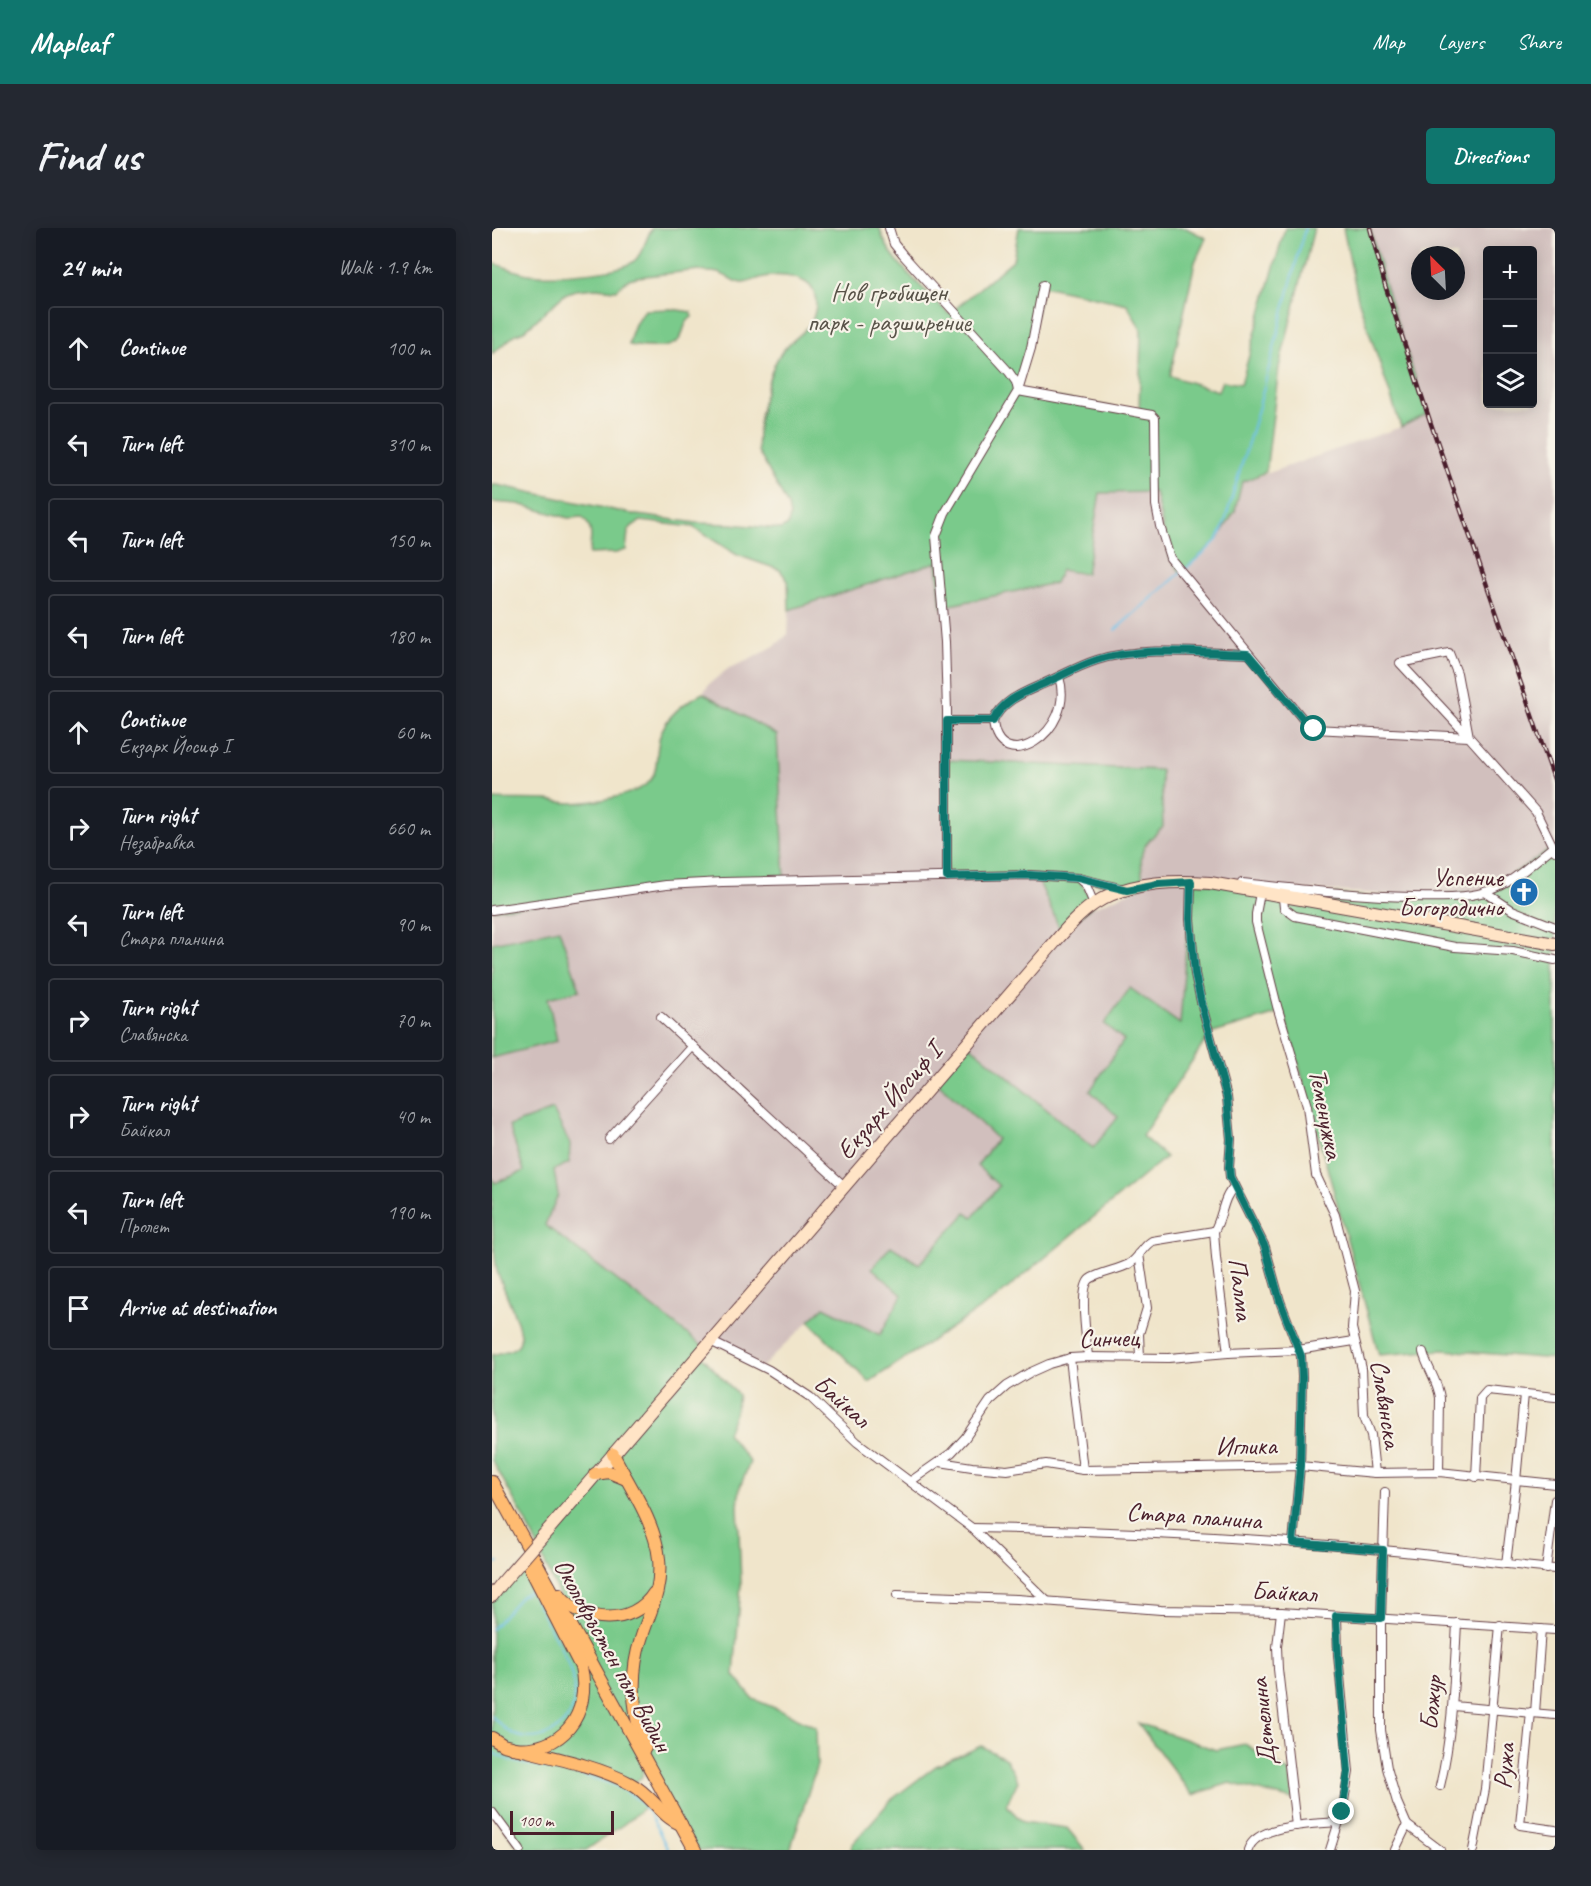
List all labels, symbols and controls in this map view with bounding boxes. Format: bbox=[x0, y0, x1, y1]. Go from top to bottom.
text: Mapleaf bbox=[30, 25, 108, 60]
text: Map bbox=[1372, 29, 1405, 55]
text: Layers bbox=[1438, 29, 1484, 55]
text: Share bbox=[1517, 29, 1561, 55]
button: Directions bbox=[1426, 128, 1555, 184]
text: Find us bbox=[36, 130, 141, 183]
north arrow bbox=[1411, 246, 1465, 300]
map controls bbox=[1483, 246, 1537, 408]
button: + bbox=[1483, 246, 1537, 300]
text: 24 min bbox=[60, 251, 122, 284]
text: Walk · 1.9 km bbox=[338, 255, 432, 280]
park label: Нов гробищен парк - разширение bbox=[807, 276, 972, 339]
button: − bbox=[1483, 300, 1537, 354]
icon: ahead bbox=[62, 332, 95, 365]
text: Continue bbox=[119, 334, 185, 362]
text: 100 m bbox=[387, 336, 430, 361]
button: layers bbox=[1483, 354, 1537, 408]
icon: left bbox=[62, 428, 95, 461]
text: Turn left bbox=[119, 430, 183, 458]
text: 310 m bbox=[387, 432, 430, 457]
icon: left bbox=[62, 524, 95, 557]
text: Turn left bbox=[119, 526, 183, 554]
text: 150 m bbox=[387, 528, 430, 553]
icon: left bbox=[62, 620, 95, 653]
text: Turn left bbox=[119, 622, 183, 650]
text: 180 m bbox=[387, 624, 430, 649]
text: Continue bbox=[119, 706, 185, 734]
route start bbox=[1300, 715, 1326, 741]
icon: ahead bbox=[62, 716, 95, 749]
text: 60 m bbox=[396, 720, 430, 745]
text: Екзарх Йосиф I bbox=[119, 734, 230, 759]
text: Turn right bbox=[119, 802, 196, 830]
icon: right bbox=[62, 812, 95, 845]
text: 660 m bbox=[387, 816, 430, 841]
text: Незабравка bbox=[119, 830, 194, 855]
place label: Успение Богородично bbox=[1399, 861, 1506, 924]
church icon: Успение Богородично bbox=[1508, 876, 1540, 908]
text: Turn left bbox=[119, 898, 183, 926]
icon: left bbox=[62, 908, 95, 941]
text: 90 m bbox=[396, 912, 430, 937]
text: Стара планина bbox=[119, 926, 223, 951]
text: Turn right bbox=[119, 994, 196, 1022]
icon: right bbox=[62, 1004, 95, 1037]
text: 70 m bbox=[396, 1008, 430, 1033]
text: Славянска bbox=[119, 1022, 187, 1047]
street label: Екзарх Йосиф I bbox=[829, 1031, 953, 1166]
street label: Теменужка bbox=[1301, 1066, 1351, 1164]
text: Turn right bbox=[119, 1090, 196, 1118]
icon: right bbox=[62, 1100, 95, 1133]
text: 40 m bbox=[396, 1104, 430, 1129]
text: Байкал bbox=[119, 1118, 169, 1143]
text: Turn left bbox=[119, 1186, 183, 1214]
icon: left bbox=[62, 1196, 95, 1229]
text: 190 m bbox=[387, 1200, 430, 1225]
text: Пролет bbox=[119, 1214, 169, 1239]
street label: Палма bbox=[1221, 1256, 1261, 1324]
icon: arrive bbox=[62, 1292, 95, 1325]
text: Arrive at destination bbox=[119, 1294, 276, 1322]
street label: Синчец bbox=[1078, 1321, 1141, 1355]
street label: Славянска bbox=[1363, 1358, 1410, 1453]
street label: Байкал bbox=[807, 1367, 879, 1436]
street label: Иглика bbox=[1215, 1429, 1278, 1463]
street label: Стара планина bbox=[1125, 1495, 1264, 1537]
street label: Околовръстен път Видин bbox=[546, 1553, 681, 1759]
street label: Байкал bbox=[1251, 1574, 1320, 1610]
street label: Божур bbox=[1412, 1672, 1450, 1731]
street label: Детелина bbox=[1242, 1675, 1284, 1767]
street label: Ружа bbox=[1486, 1740, 1523, 1790]
route end bbox=[1328, 1798, 1354, 1824]
scale bar bbox=[510, 1808, 614, 1836]
text: 100 m bbox=[519, 1811, 553, 1831]

